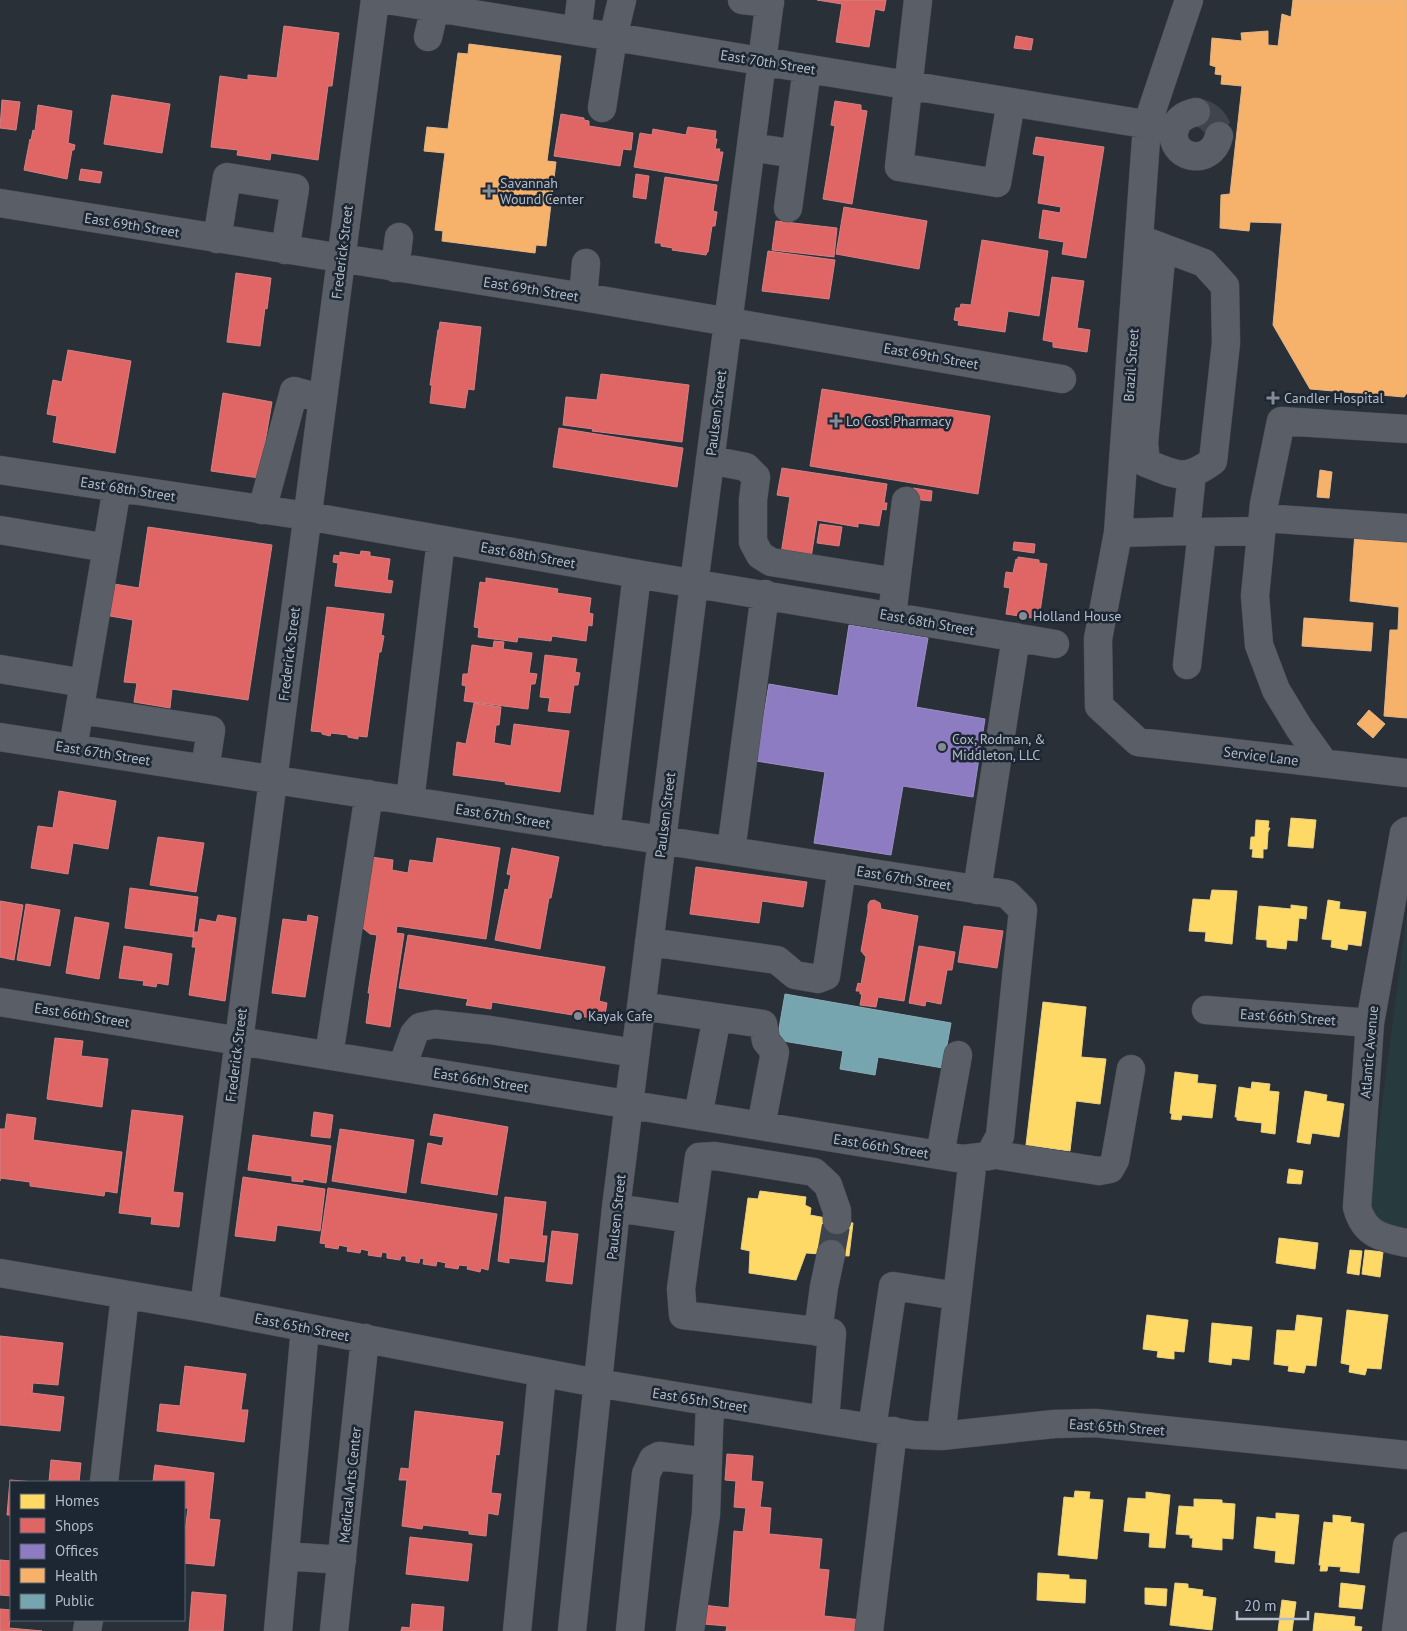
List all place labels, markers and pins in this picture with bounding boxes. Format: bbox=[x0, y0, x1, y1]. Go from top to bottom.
place label: Savannah Wound Center bbox=[500, 174, 584, 208]
marker: Savannah Wound Center bbox=[482, 184, 496, 198]
place label: Candler Hospital bbox=[1284, 389, 1384, 407]
marker: Candler Hospital bbox=[1266, 391, 1280, 405]
place label: Lo Cost Pharmacy bbox=[846, 412, 952, 430]
marker: Lo Cost Pharmacy bbox=[830, 415, 842, 427]
place label: Holland House bbox=[1033, 607, 1121, 625]
marker: Holland House bbox=[1017, 610, 1029, 622]
place label: Cox, Rodman, & Middleton, LLC bbox=[952, 730, 1046, 764]
marker: Cox, Rodman, & Middleton, LLC bbox=[936, 741, 948, 753]
place label: Kayak Cafe bbox=[588, 1007, 653, 1025]
marker: Kayak Cafe bbox=[572, 1010, 584, 1022]

